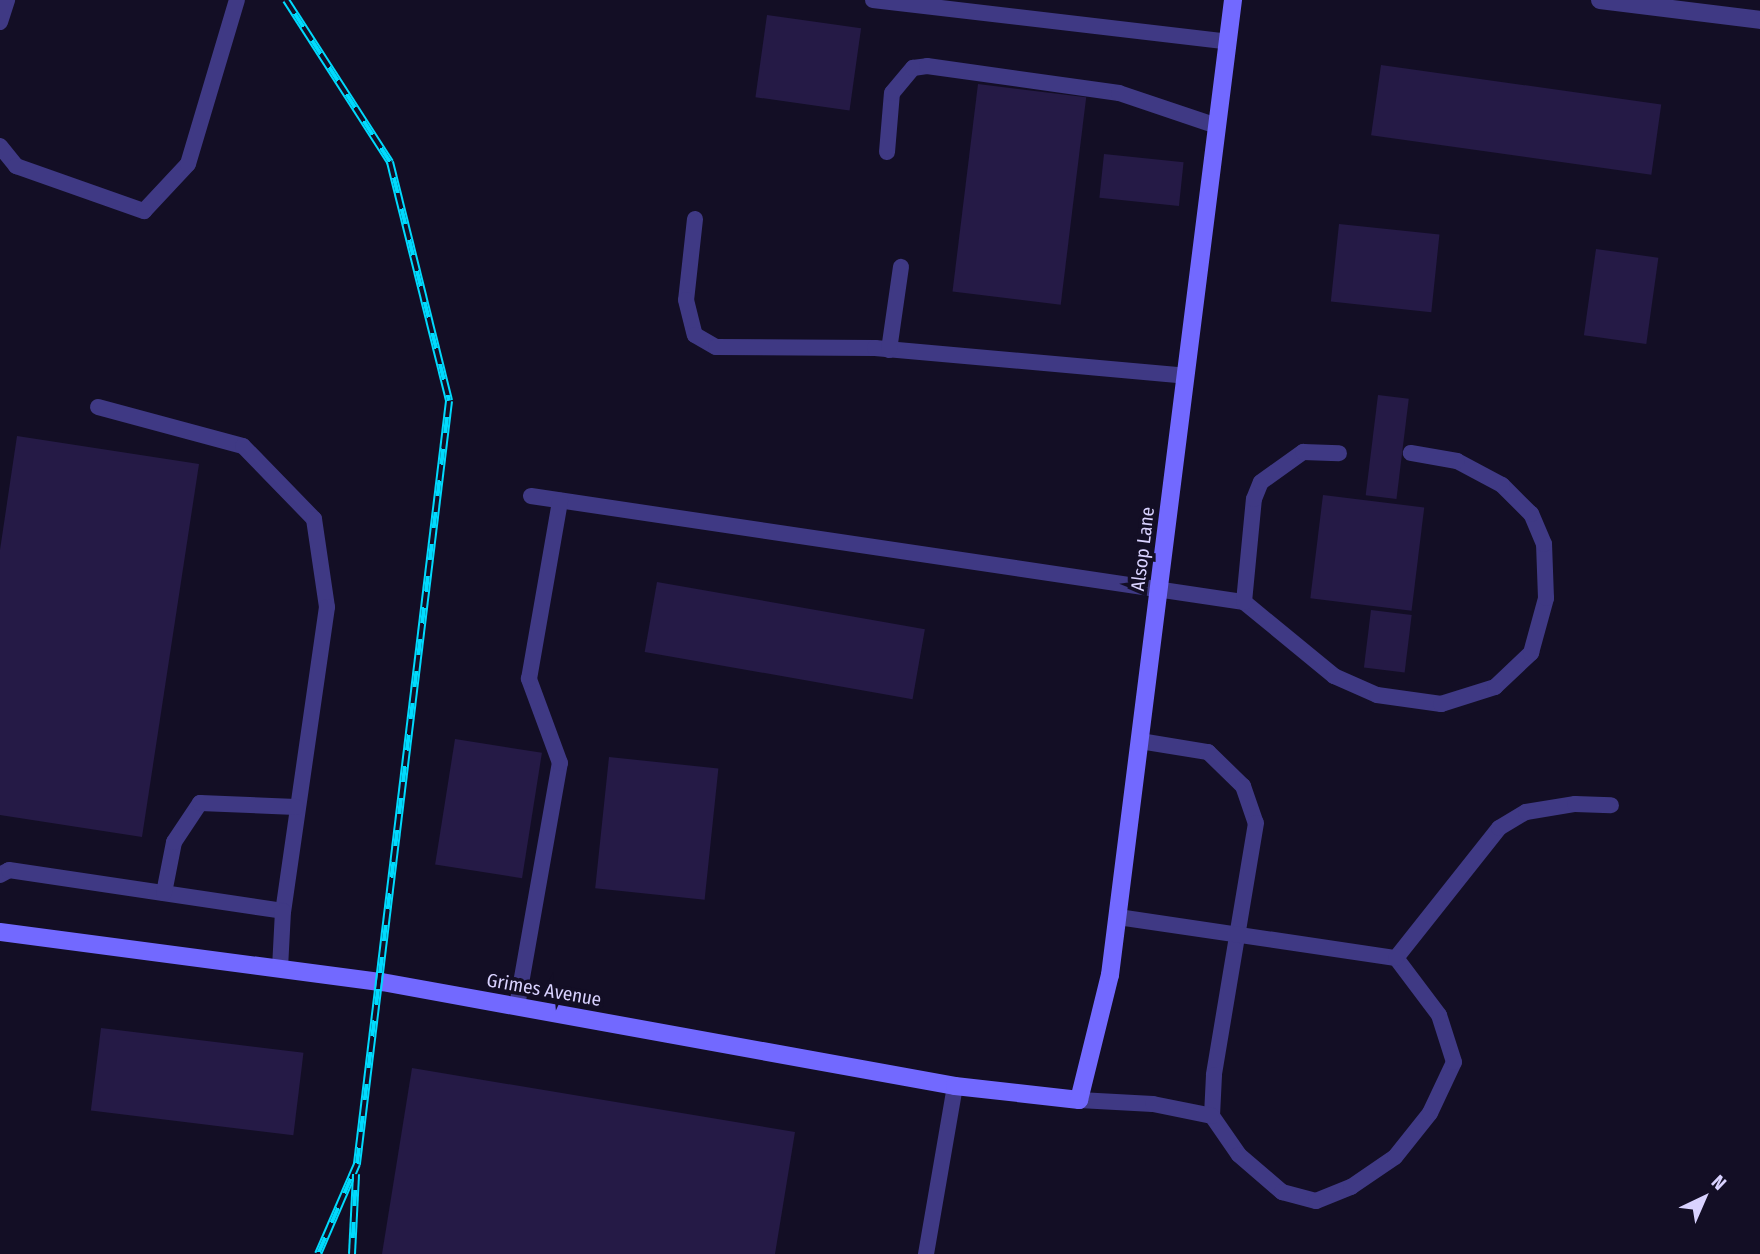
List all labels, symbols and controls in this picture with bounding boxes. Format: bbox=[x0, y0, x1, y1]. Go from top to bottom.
street label: Alsop Lane bbox=[1127, 506, 1159, 592]
street label: Grimes Avenue bbox=[485, 969, 603, 1011]
north arrow bbox=[1669, 1163, 1739, 1233]
text: N bbox=[1707, 1170, 1731, 1195]

